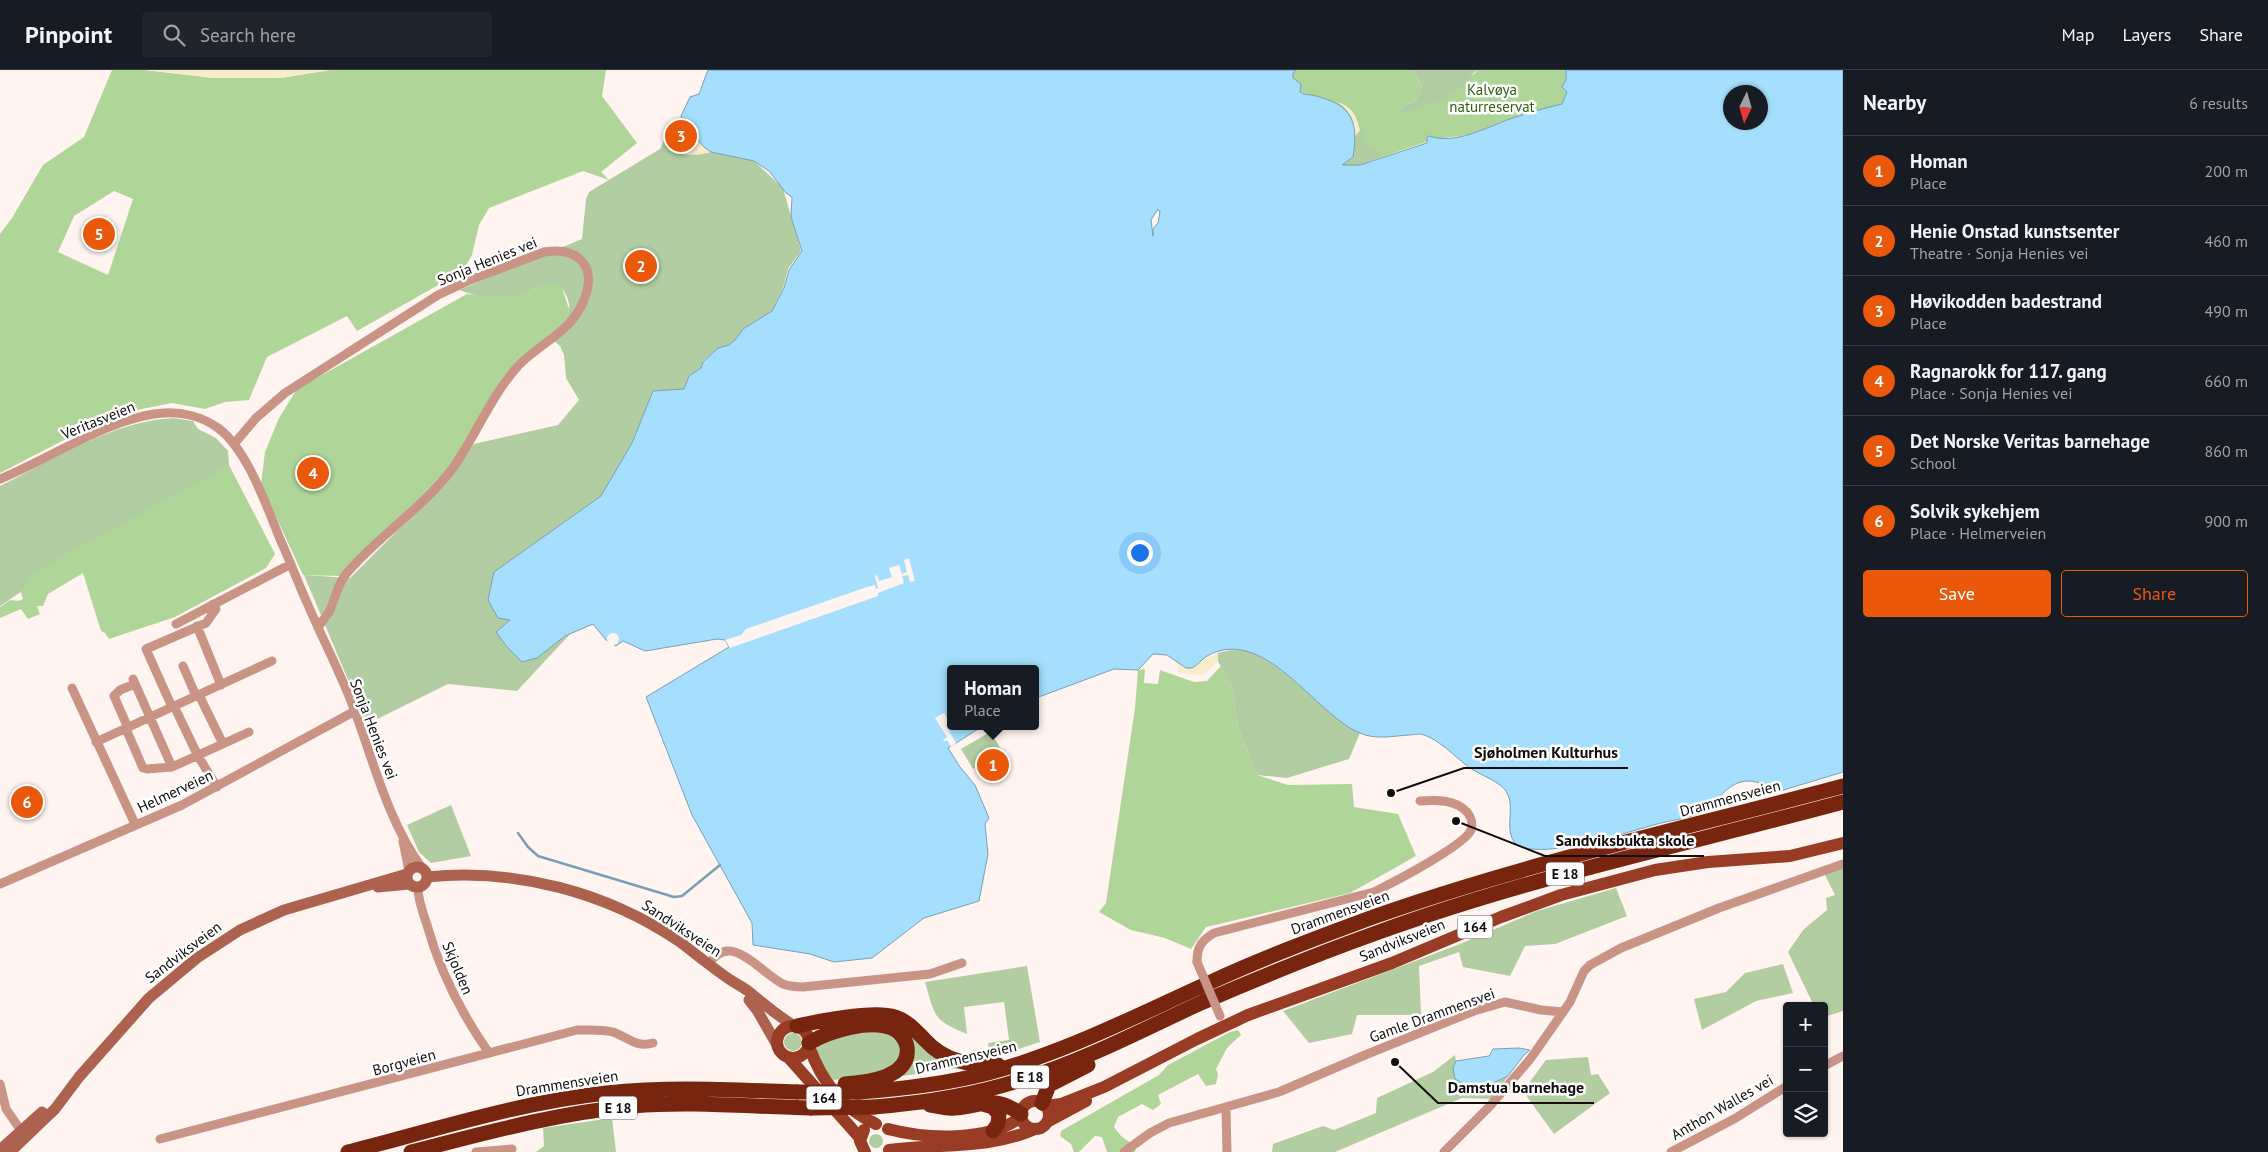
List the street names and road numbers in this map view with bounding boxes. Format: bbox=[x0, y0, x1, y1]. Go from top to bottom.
street label: Sonja Henies vei bbox=[434, 232, 540, 290]
street label: Veritasveien bbox=[57, 397, 138, 444]
street label: Sonja Henies vei bbox=[346, 676, 402, 782]
street label: Helmerveien bbox=[134, 765, 216, 817]
street label: Drammensveien bbox=[1678, 775, 1782, 821]
road number: E 18 bbox=[1546, 862, 1584, 886]
street label: Drammensveien bbox=[1288, 885, 1392, 939]
street label: Sandviksveien bbox=[639, 895, 725, 961]
street label: Sandviksveien bbox=[1356, 914, 1448, 966]
road number: 164 bbox=[1458, 916, 1492, 939]
street label: Sandviksveien bbox=[141, 917, 225, 987]
street label: Skjolden bbox=[438, 939, 478, 997]
street label: Gamle Drammensvei bbox=[1367, 983, 1497, 1047]
street label: Drammensveien bbox=[913, 1036, 1019, 1078]
street label: Borgveien bbox=[370, 1044, 438, 1080]
street label: Drammensveien bbox=[514, 1066, 620, 1100]
road number: E 18 bbox=[1011, 1066, 1049, 1089]
street label: Anthon Walles vei bbox=[1668, 1070, 1776, 1144]
road number: 164 bbox=[806, 1086, 842, 1110]
road number: E 18 bbox=[599, 1096, 637, 1120]

